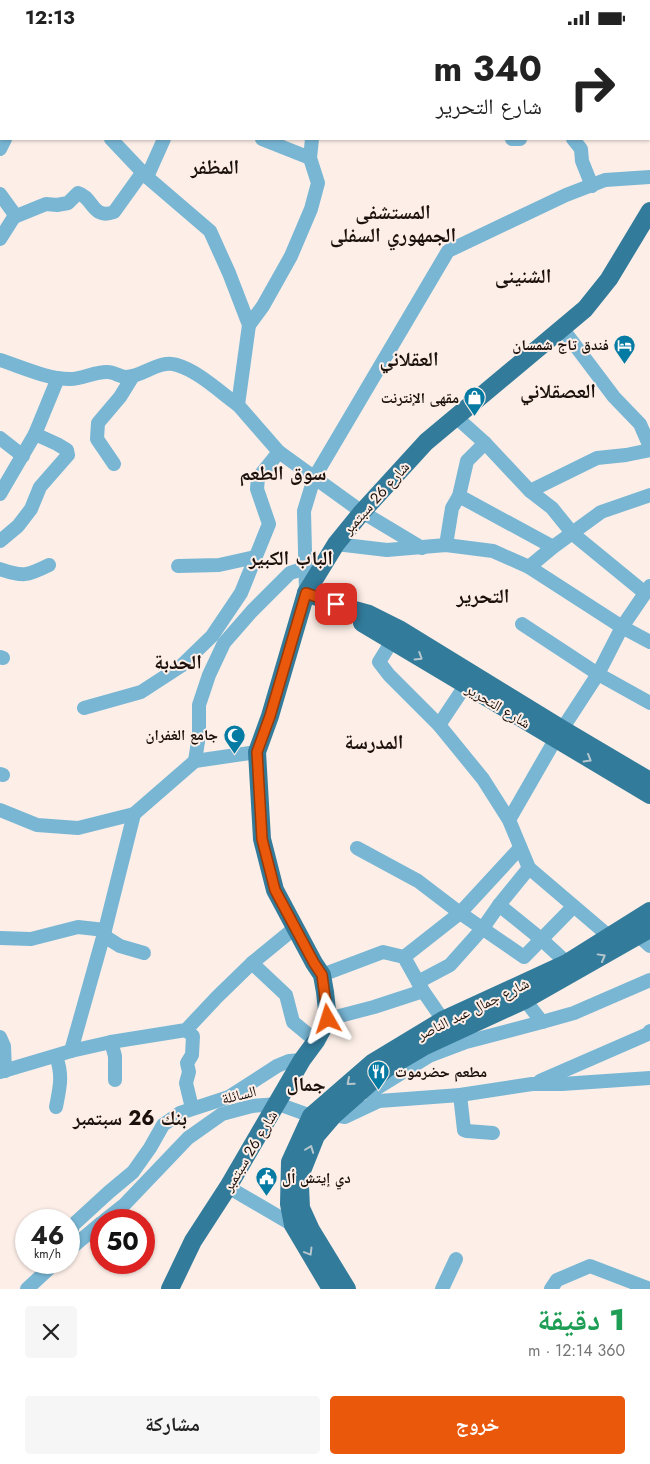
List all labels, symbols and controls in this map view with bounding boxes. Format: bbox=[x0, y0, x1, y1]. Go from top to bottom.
text: 12:13 bbox=[25, 4, 75, 31]
text: 340 m bbox=[433, 44, 542, 94]
icon: right bbox=[560, 55, 625, 120]
text: شارع التحرير bbox=[436, 90, 542, 122]
district label: المظفر bbox=[190, 153, 239, 182]
district label: المستشفى الجمهوري السفلى bbox=[330, 198, 456, 250]
district label: الشنينى bbox=[495, 262, 551, 291]
hotel icon: فندق تاج شمسان bbox=[613, 333, 637, 364]
place label: فندق تاج شمسان bbox=[512, 334, 609, 356]
district label: العقلاني bbox=[379, 345, 439, 374]
district label: العصقلاني bbox=[520, 377, 596, 406]
shop icon: مقهى الإنترنت bbox=[463, 386, 487, 417]
place label: مقهى الإنترنت bbox=[381, 387, 459, 409]
street label: شارع 26 سبتمبر bbox=[337, 457, 415, 540]
district label: سوق الطعم bbox=[240, 459, 327, 488]
district label: الباب الكبير bbox=[248, 544, 333, 573]
district label: التحرير bbox=[455, 582, 510, 611]
pin bbox=[315, 583, 357, 625]
icon: arrive bbox=[322, 590, 350, 618]
district label: الحدبة bbox=[154, 648, 202, 677]
one-way arrow bbox=[413, 650, 422, 660]
street label: شارع التحرير bbox=[460, 677, 535, 734]
mosque icon: جامع الغفران bbox=[222, 723, 246, 754]
place label: جامع الغفران bbox=[146, 724, 218, 746]
district label: المدرسة bbox=[345, 728, 403, 757]
one-way arrow bbox=[582, 753, 591, 763]
one-way arrow bbox=[596, 954, 605, 964]
street label: شارع جمال عبد الناصر bbox=[412, 972, 533, 1046]
position arrow bbox=[301, 992, 353, 1044]
restaurant icon: مطعم حضرموت bbox=[367, 1060, 391, 1091]
place label: مطعم حضرموت bbox=[395, 1061, 487, 1083]
district label: جمال bbox=[286, 1070, 326, 1099]
one-way arrow bbox=[347, 1076, 356, 1085]
street label: السائلة bbox=[219, 1080, 259, 1110]
district label: بنك 26 سبتمبر bbox=[72, 1104, 187, 1133]
street label: شارع 26 سبتمبر bbox=[217, 1106, 283, 1197]
one-way arrow bbox=[305, 1146, 315, 1154]
public building icon: دي إيتش أل bbox=[254, 1166, 278, 1197]
place label: دي إيتش أل bbox=[282, 1167, 351, 1190]
speed limit sign: 50 bbox=[90, 1209, 155, 1274]
text: 46 bbox=[30, 1217, 65, 1253]
text: km/h bbox=[34, 1245, 61, 1263]
one-way arrow bbox=[303, 1247, 313, 1256]
text: 1 دقيقة bbox=[537, 1298, 625, 1341]
button: close bbox=[25, 1306, 77, 1358]
text: 360 m · 12:14 bbox=[528, 1339, 625, 1362]
button: مشاركة bbox=[25, 1396, 320, 1454]
button: خروج bbox=[330, 1396, 625, 1454]

